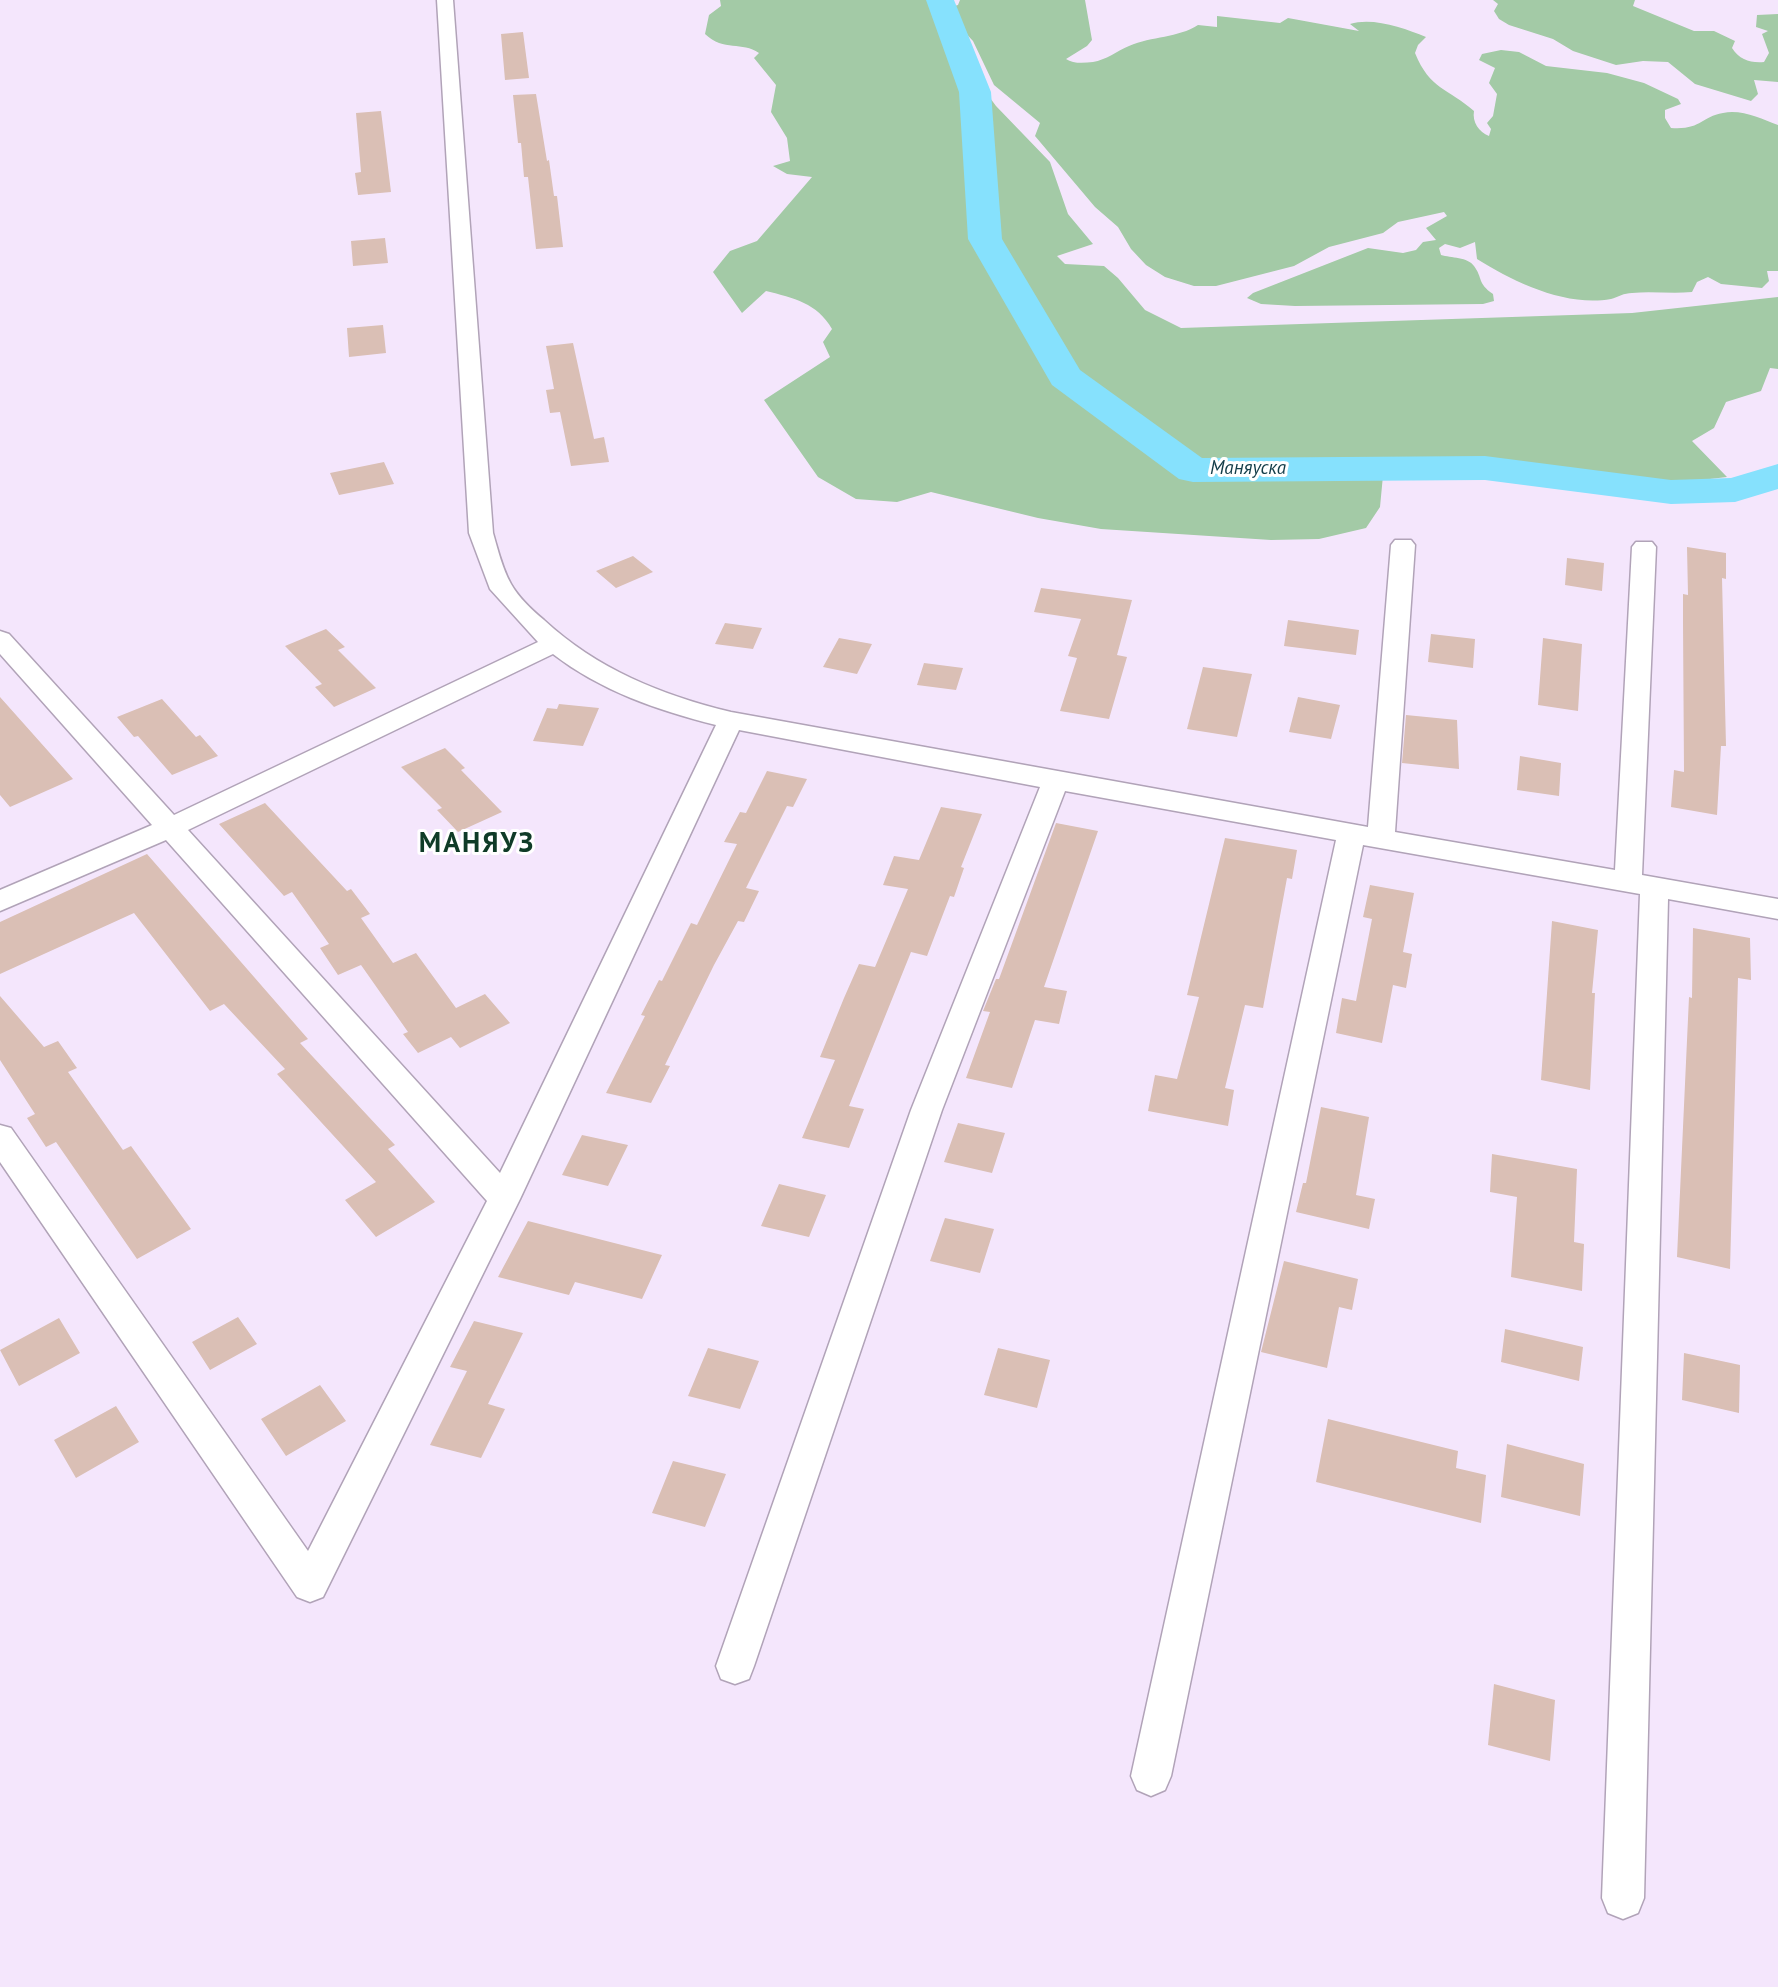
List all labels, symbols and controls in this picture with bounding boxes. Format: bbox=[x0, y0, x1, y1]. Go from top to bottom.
water label: Маняуска bbox=[1210, 458, 1286, 480]
district label: МАНЯУЗ bbox=[420, 827, 534, 861]

